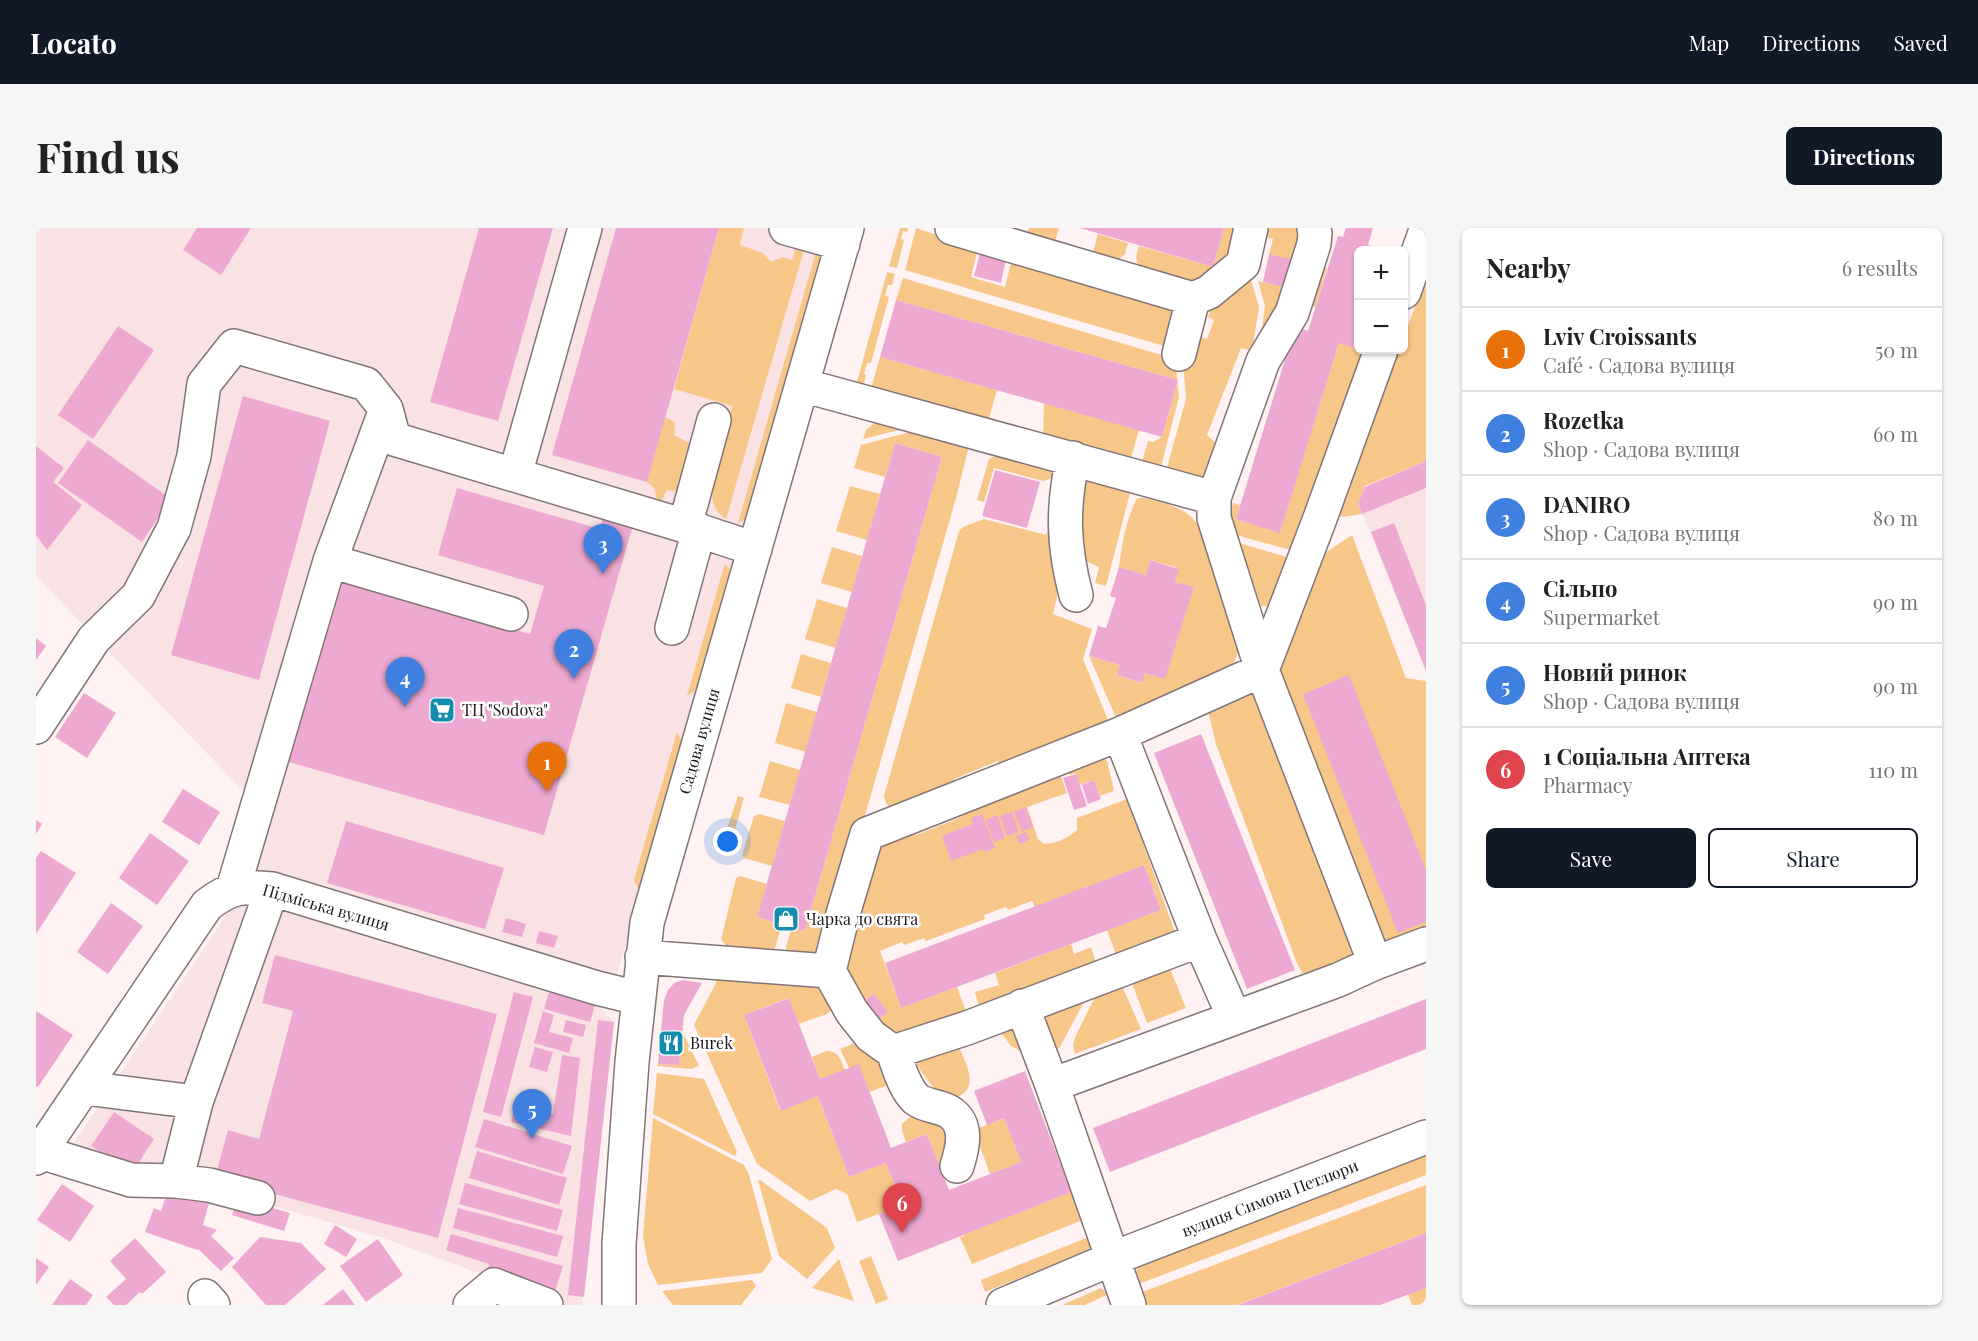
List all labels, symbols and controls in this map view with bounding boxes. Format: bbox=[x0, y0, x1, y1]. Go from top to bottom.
text: Locato bbox=[30, 24, 117, 61]
text: Map bbox=[1688, 28, 1729, 56]
text: Directions bbox=[1762, 28, 1860, 56]
text: Saved bbox=[1893, 28, 1948, 56]
button: Directions bbox=[1786, 127, 1942, 185]
text: Find us bbox=[36, 128, 180, 184]
map controls bbox=[1354, 246, 1408, 354]
button: + bbox=[1354, 246, 1408, 300]
text: Nearby bbox=[1486, 250, 1571, 285]
text: 6 results bbox=[1842, 254, 1918, 281]
button: − bbox=[1354, 300, 1408, 354]
text: Lviv Croissants bbox=[1543, 321, 1697, 351]
text: 1 bbox=[1502, 336, 1509, 363]
text: 50 m bbox=[1875, 336, 1918, 363]
text: Café · Садова вулиця bbox=[1543, 351, 1735, 378]
text: Rozetka bbox=[1543, 405, 1624, 435]
text: 2 bbox=[1500, 420, 1511, 447]
text: 60 m bbox=[1873, 420, 1918, 447]
text: Shop · Садова вулиця bbox=[1543, 435, 1740, 462]
text: DANIRO bbox=[1543, 489, 1631, 519]
text: 3 bbox=[1501, 504, 1510, 531]
text: 80 m bbox=[1873, 504, 1918, 531]
text: Shop · Садова вулиця bbox=[1543, 519, 1740, 546]
pin: 3 bbox=[584, 524, 622, 574]
text: Сільпо bbox=[1543, 573, 1618, 603]
text: 4 bbox=[1500, 588, 1511, 615]
text: 90 m bbox=[1873, 588, 1918, 615]
text: Supermarket bbox=[1543, 603, 1660, 630]
pin: 2 bbox=[554, 630, 594, 679]
text: Новий ринок bbox=[1543, 657, 1687, 687]
pin: 4 bbox=[386, 658, 424, 707]
text: 5 bbox=[1501, 672, 1510, 699]
text: 90 m bbox=[1873, 672, 1918, 699]
street label: Садова вулиця bbox=[673, 685, 724, 796]
text: Shop · Садова вулиця bbox=[1543, 687, 1740, 714]
supermarket icon: ТЦ "Sodova" bbox=[427, 695, 457, 725]
place label: ТЦ "Sodova" bbox=[462, 699, 548, 720]
text: 1 Соціальна Аптека bbox=[1543, 741, 1751, 771]
pin: 1 bbox=[528, 742, 566, 792]
text: 6 bbox=[1500, 756, 1511, 783]
text: 110 m bbox=[1868, 756, 1918, 783]
text: Pharmacy bbox=[1543, 771, 1633, 798]
your location bbox=[713, 827, 742, 856]
button: Save bbox=[1486, 828, 1696, 888]
button: Share bbox=[1708, 828, 1918, 888]
street label: Підміська вулиця bbox=[260, 878, 392, 935]
shop icon: Чарка до свята bbox=[771, 904, 801, 934]
place label: Чарка до свята bbox=[806, 908, 918, 929]
restaurant icon: Burek bbox=[656, 1028, 686, 1058]
place label: Burek bbox=[690, 1032, 733, 1053]
pin: 5 bbox=[512, 1090, 552, 1139]
street label: вулиця Симона Петлюри bbox=[1178, 1154, 1361, 1241]
pin: 6 bbox=[882, 1184, 922, 1233]

